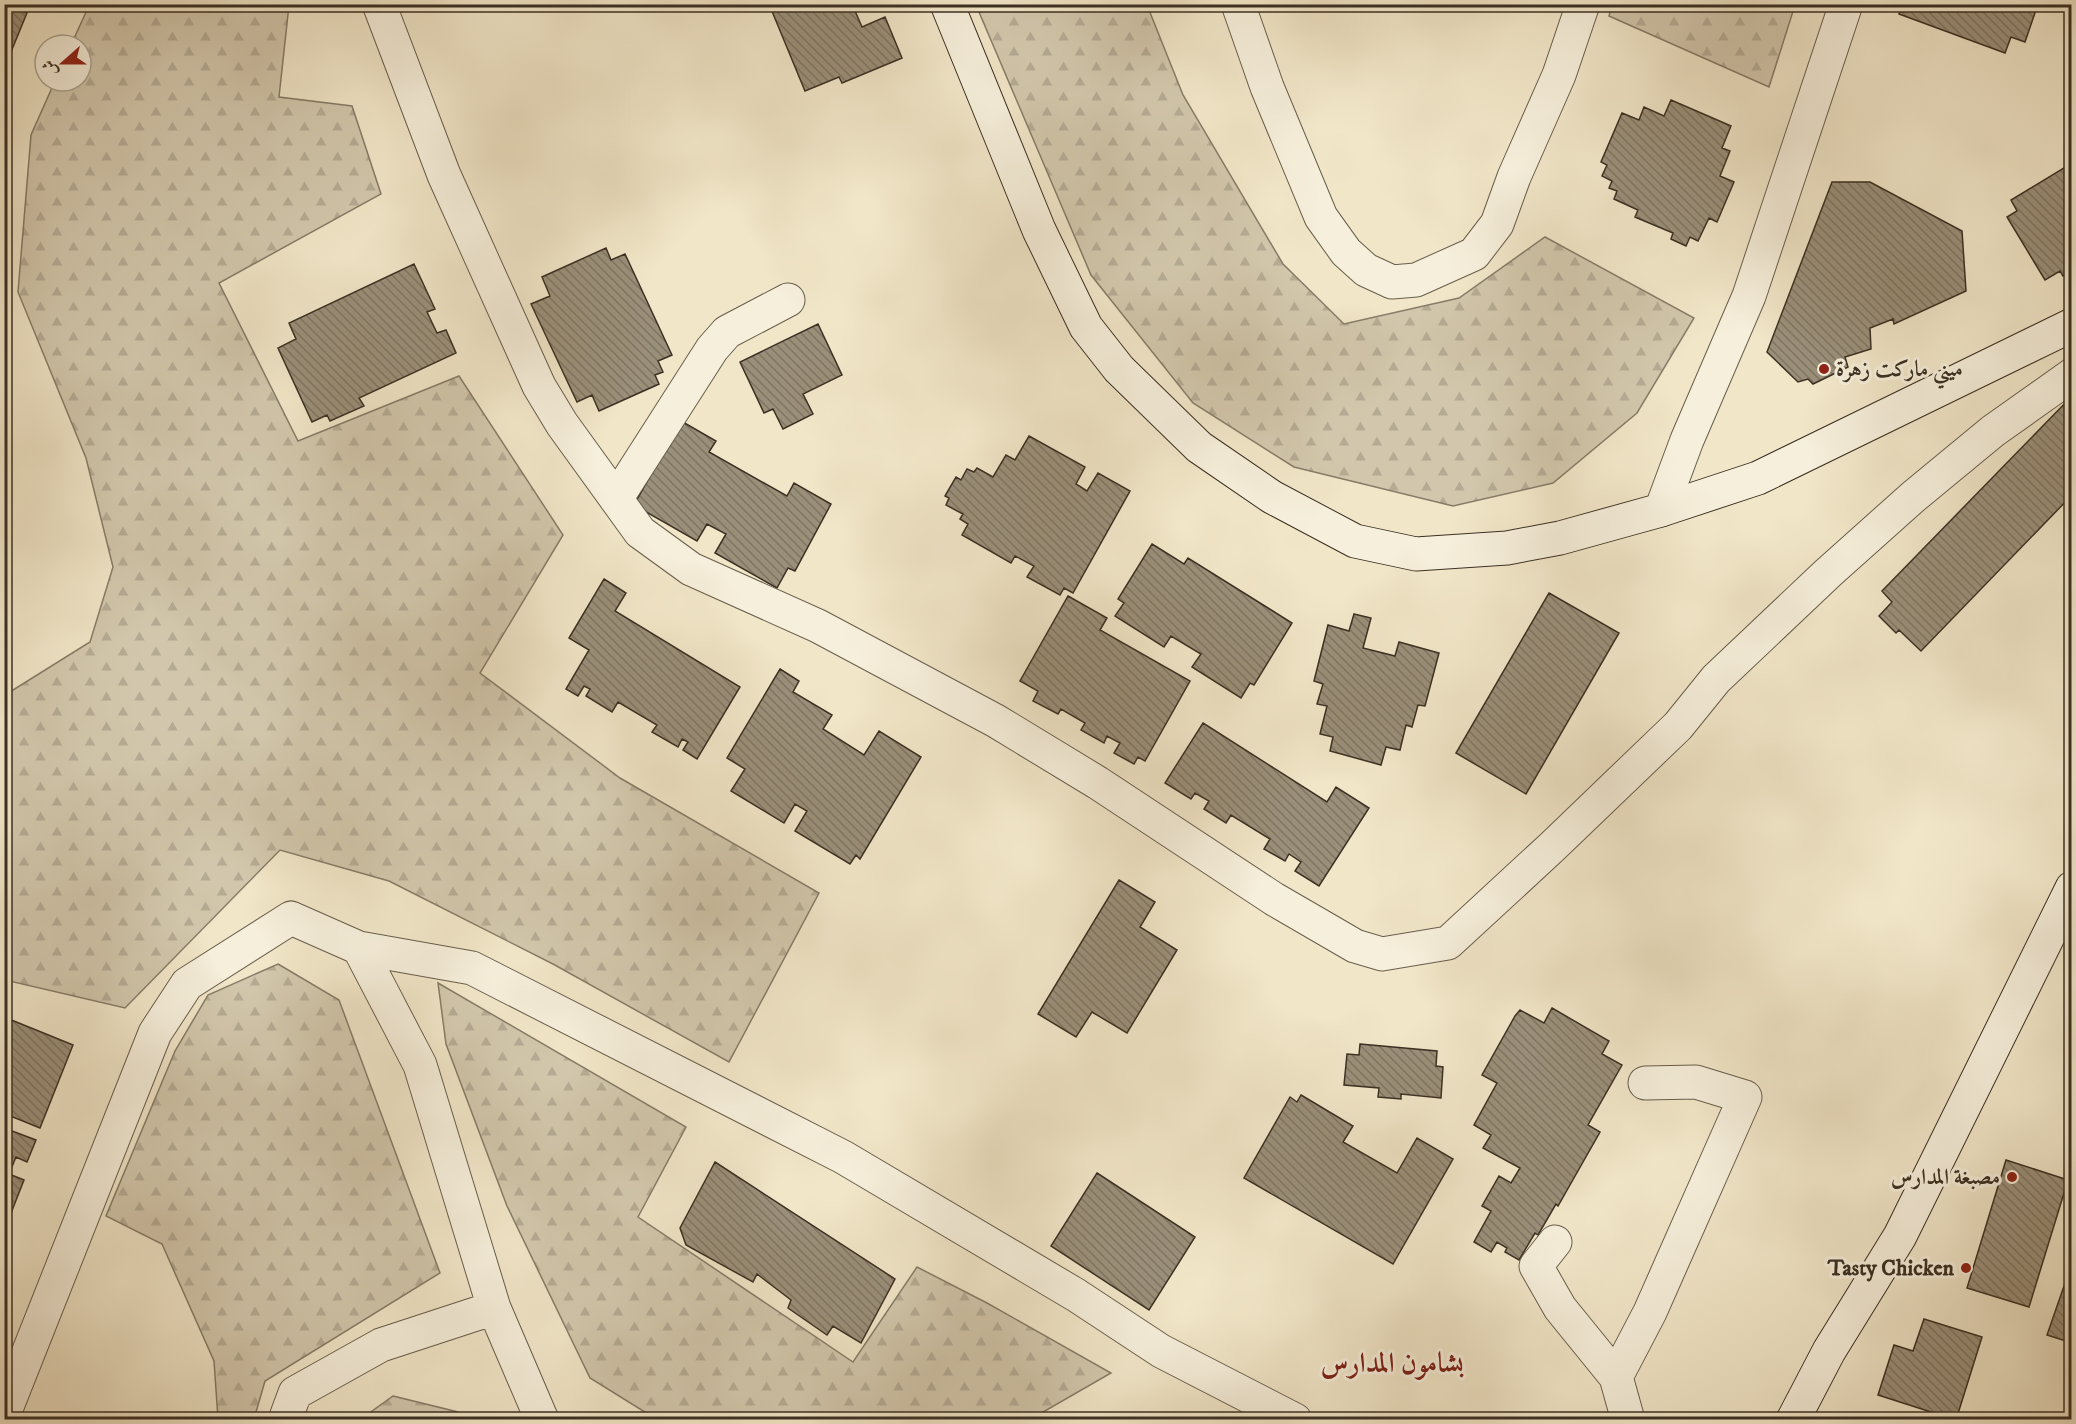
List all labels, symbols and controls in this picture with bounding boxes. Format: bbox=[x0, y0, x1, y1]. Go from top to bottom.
north arrow bbox=[33, 33, 93, 93]
text: ش bbox=[38, 57, 62, 79]
place label: ميني ماركت زهرة bbox=[1836, 356, 1963, 389]
marker: ميني ماركت زهرة bbox=[1817, 362, 1831, 376]
place label: مصبغة المدارس bbox=[1891, 1164, 2000, 1191]
marker: مصبغة المدارس bbox=[2005, 1170, 2019, 1184]
place label: Tasty Chicken bbox=[1827, 1255, 1954, 1282]
marker: Tasty Chicken bbox=[1959, 1261, 1973, 1275]
district label: بشامون المدارس bbox=[1320, 1346, 1464, 1381]

